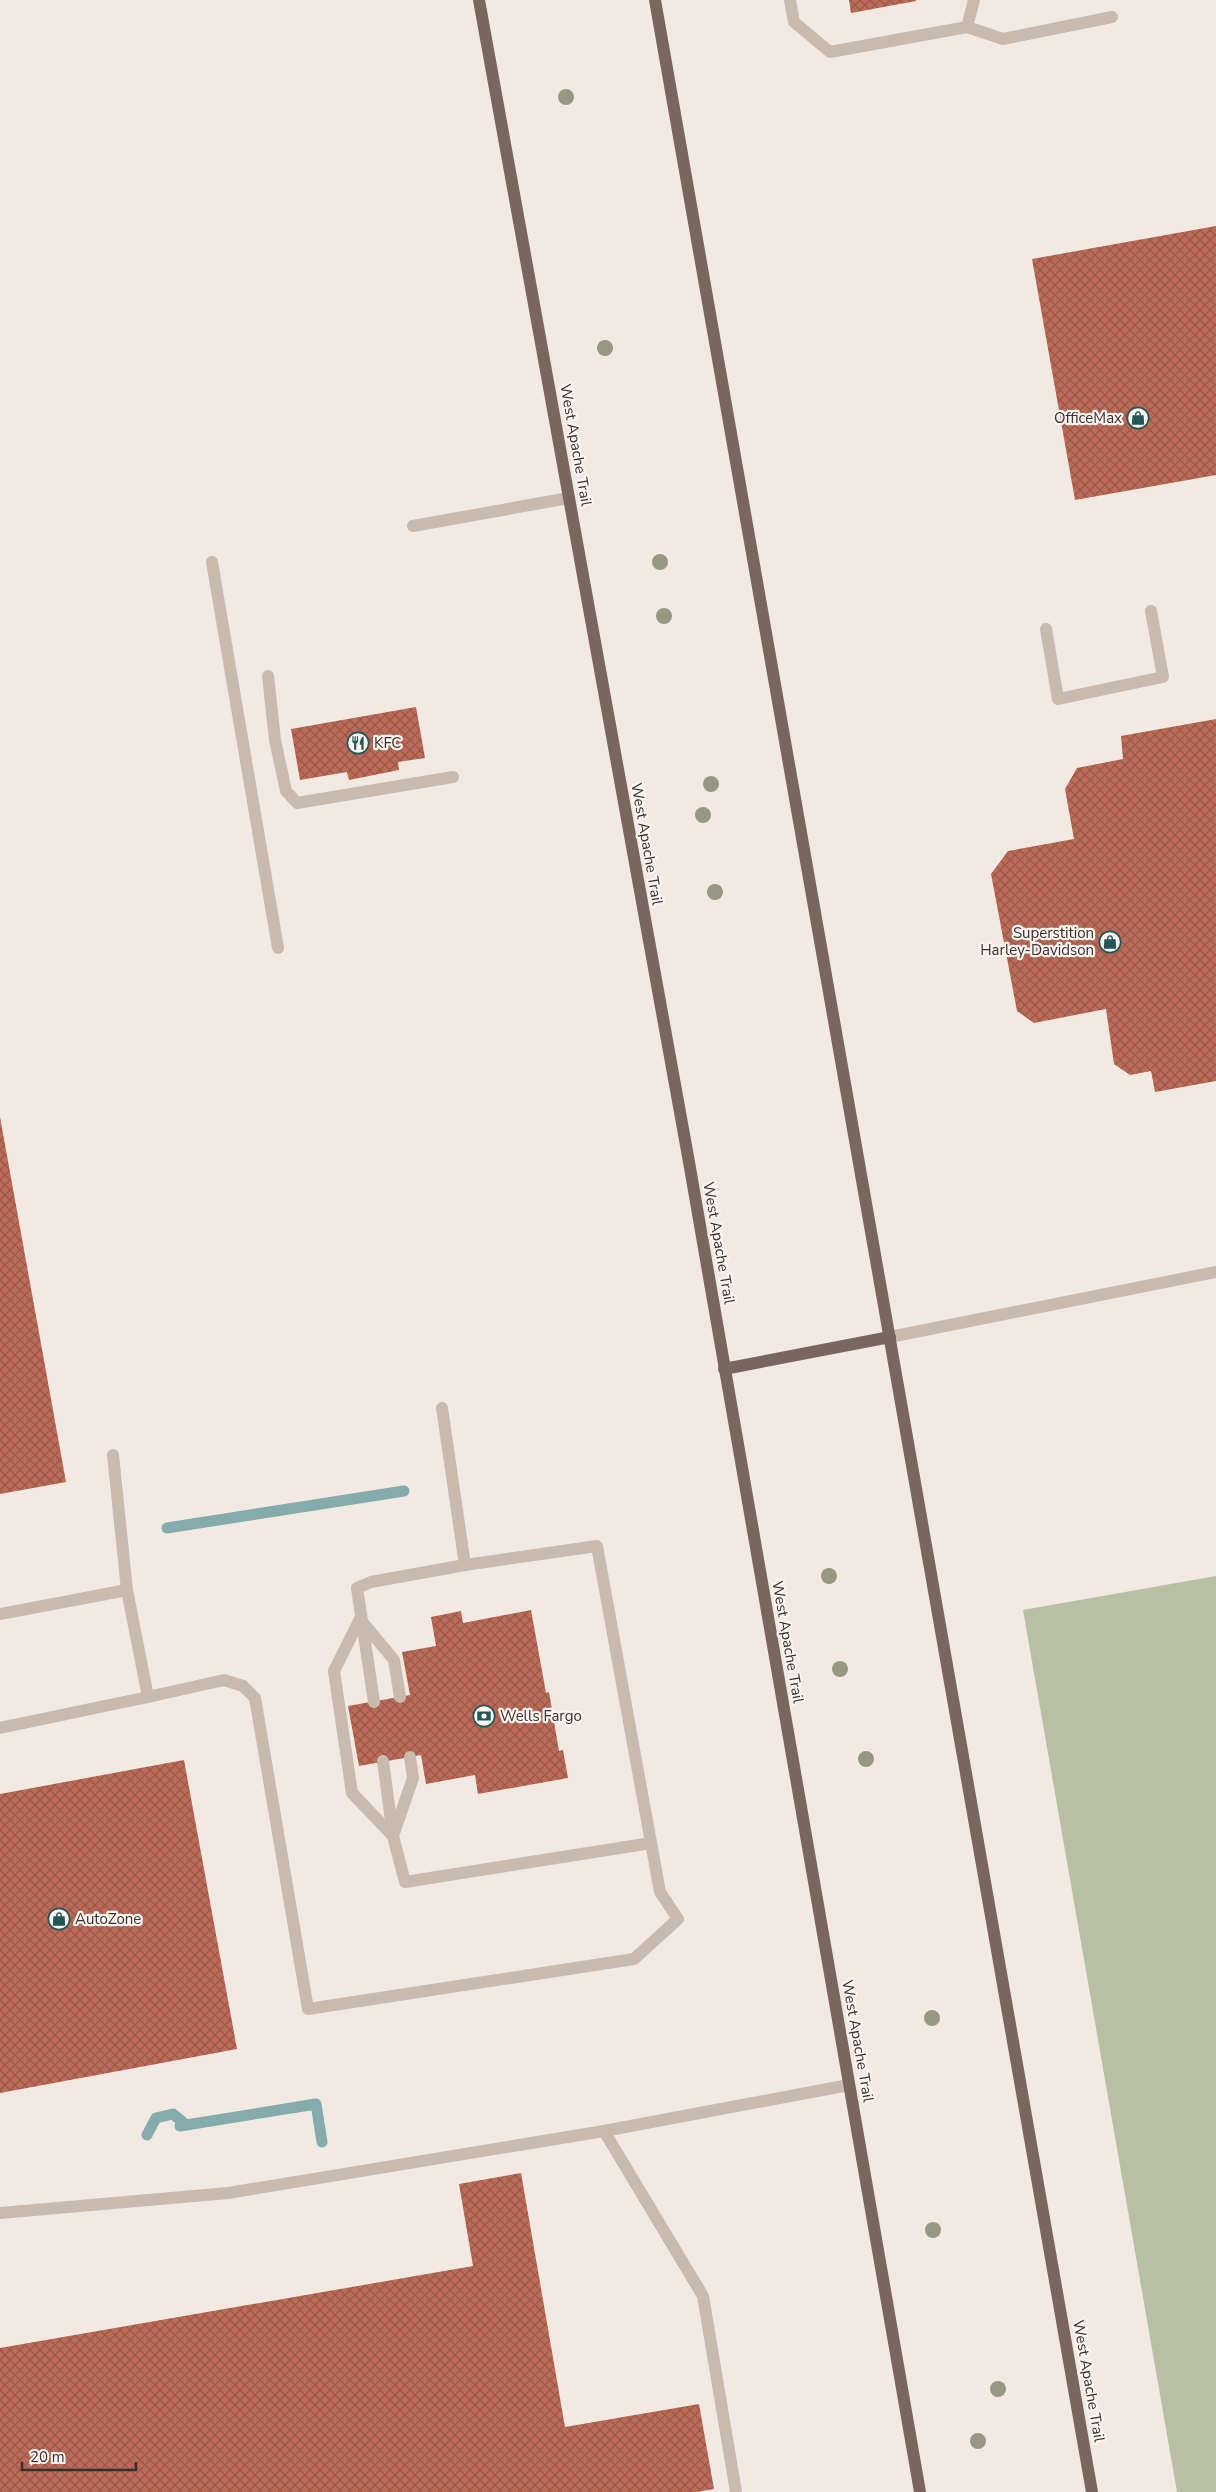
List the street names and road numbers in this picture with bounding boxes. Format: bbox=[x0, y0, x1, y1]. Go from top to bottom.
street label: West Apache Trail bbox=[555, 382, 597, 508]
street label: West Apache Trail bbox=[626, 781, 668, 907]
street label: West Apache Trail bbox=[698, 1180, 740, 1306]
street label: West Apache Trail bbox=[767, 1579, 809, 1705]
street label: West Apache Trail bbox=[837, 1978, 879, 2104]
street label: West Apache Trail bbox=[1068, 2318, 1110, 2444]

